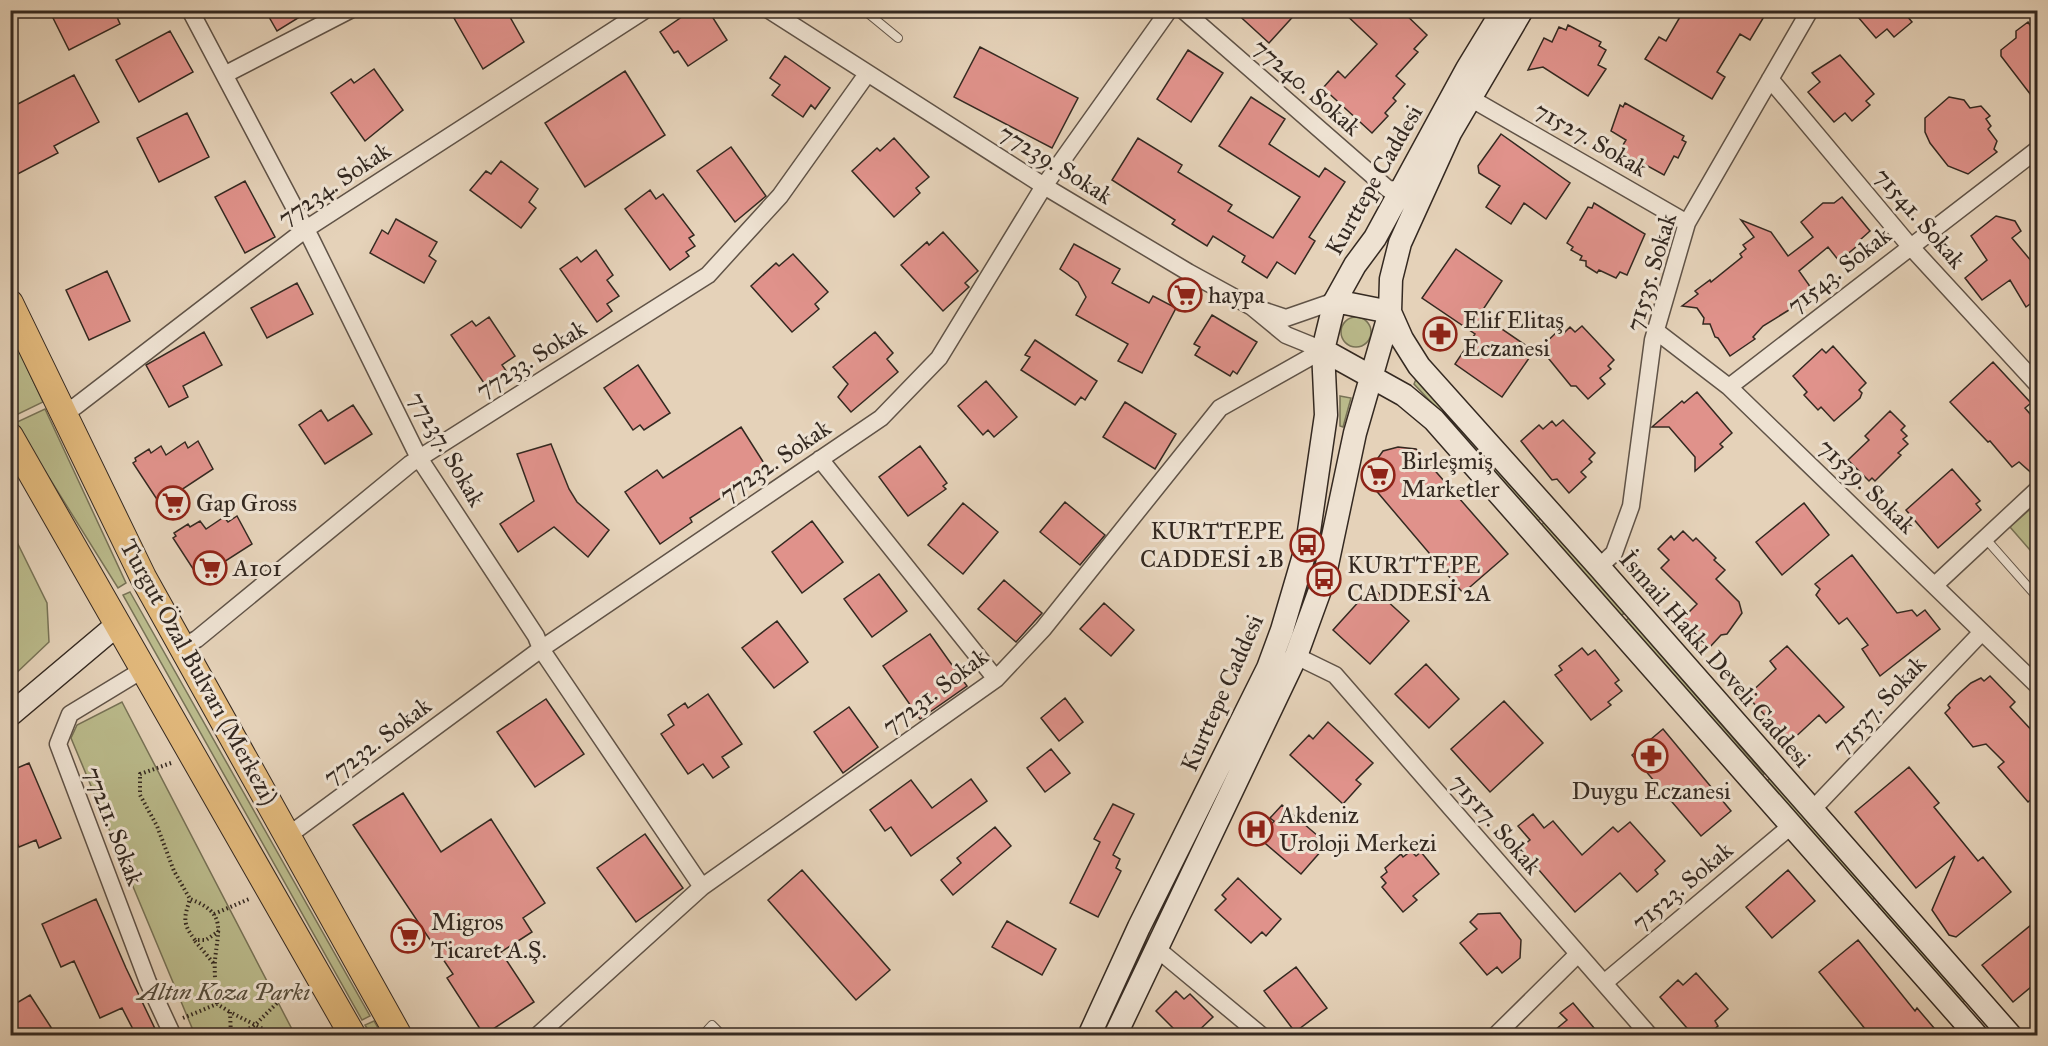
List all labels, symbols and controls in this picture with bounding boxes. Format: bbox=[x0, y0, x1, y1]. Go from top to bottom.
street label: 77240. Sokak bbox=[1247, 32, 1368, 143]
street label: 71527. Sokak bbox=[1529, 95, 1654, 184]
street label: Kurttepe Caddesi bbox=[1319, 99, 1429, 260]
street label: 77239. Sokak bbox=[994, 117, 1119, 211]
street label: 77234. Sokak bbox=[272, 135, 397, 233]
street label: 71541. Sokak bbox=[1868, 161, 1973, 275]
street label: 71535. Sokak bbox=[1619, 208, 1683, 335]
street label: 71543. Sokak bbox=[1781, 219, 1898, 320]
supermarket icon: haypa bbox=[1167, 277, 1203, 313]
place label: haypa bbox=[1208, 280, 1265, 310]
place label: Elif Elitaş Eczanesi bbox=[1463, 305, 1564, 363]
street label: 77233. Sokak bbox=[470, 313, 593, 405]
pharmacy icon: Elif Elitaş Eczanesi bbox=[1422, 316, 1458, 352]
street label: 77237. Sokak bbox=[402, 386, 492, 513]
street label: 77232. Sokak bbox=[714, 412, 837, 509]
street label: 71539. Sokak bbox=[1812, 432, 1923, 541]
place label: Birleşmiş Marketler bbox=[1401, 446, 1500, 504]
supermarket icon: Birleşmiş Marketler bbox=[1360, 457, 1396, 493]
supermarket icon: Gap Gross bbox=[155, 485, 191, 521]
place label: Gap Gross bbox=[196, 488, 297, 518]
place label: KURTTEPE CADDESİ 2B bbox=[1140, 516, 1284, 574]
bus stop icon: KURTTEPE CADDESİ 2B bbox=[1289, 527, 1325, 563]
street label: Turgut Özal Bulvarı (Merkezi) bbox=[113, 534, 285, 810]
street label: İsmail Hakkı Develi Caddesi bbox=[1613, 545, 1817, 774]
supermarket icon: A101 bbox=[192, 550, 228, 586]
place label: KURTTEPE CADDESİ 2A bbox=[1347, 550, 1491, 608]
place label: A101 bbox=[232, 553, 282, 583]
bus stop icon: KURTTEPE CADDESİ 2A bbox=[1306, 561, 1342, 597]
street label: Kurttepe Caddesi bbox=[1174, 610, 1270, 776]
street label: 77231. Sokak bbox=[876, 641, 995, 741]
street label: 71537. Sokak bbox=[1826, 649, 1933, 761]
street label: 77232. Sokak bbox=[317, 690, 438, 791]
pharmacy icon: Duygu Eczanesi bbox=[1633, 738, 1669, 774]
street label: 77211. Sokak bbox=[78, 762, 151, 890]
street label: 71517. Sokak bbox=[1444, 767, 1548, 881]
place label: Duygu Eczanesi bbox=[1571, 776, 1731, 806]
place label: Akdeniz Uroloji Merkezi bbox=[1278, 800, 1437, 858]
hospital icon: Akdeniz Uroloji Merkezi bbox=[1238, 811, 1274, 847]
street label: 71523. Sokak bbox=[1625, 834, 1739, 937]
place label: Migros Ticaret A.Ş. bbox=[431, 907, 547, 965]
supermarket icon: Migros Ticaret A.Ş. bbox=[390, 918, 426, 954]
park label: Altın Koza Parkı bbox=[135, 977, 310, 1007]

